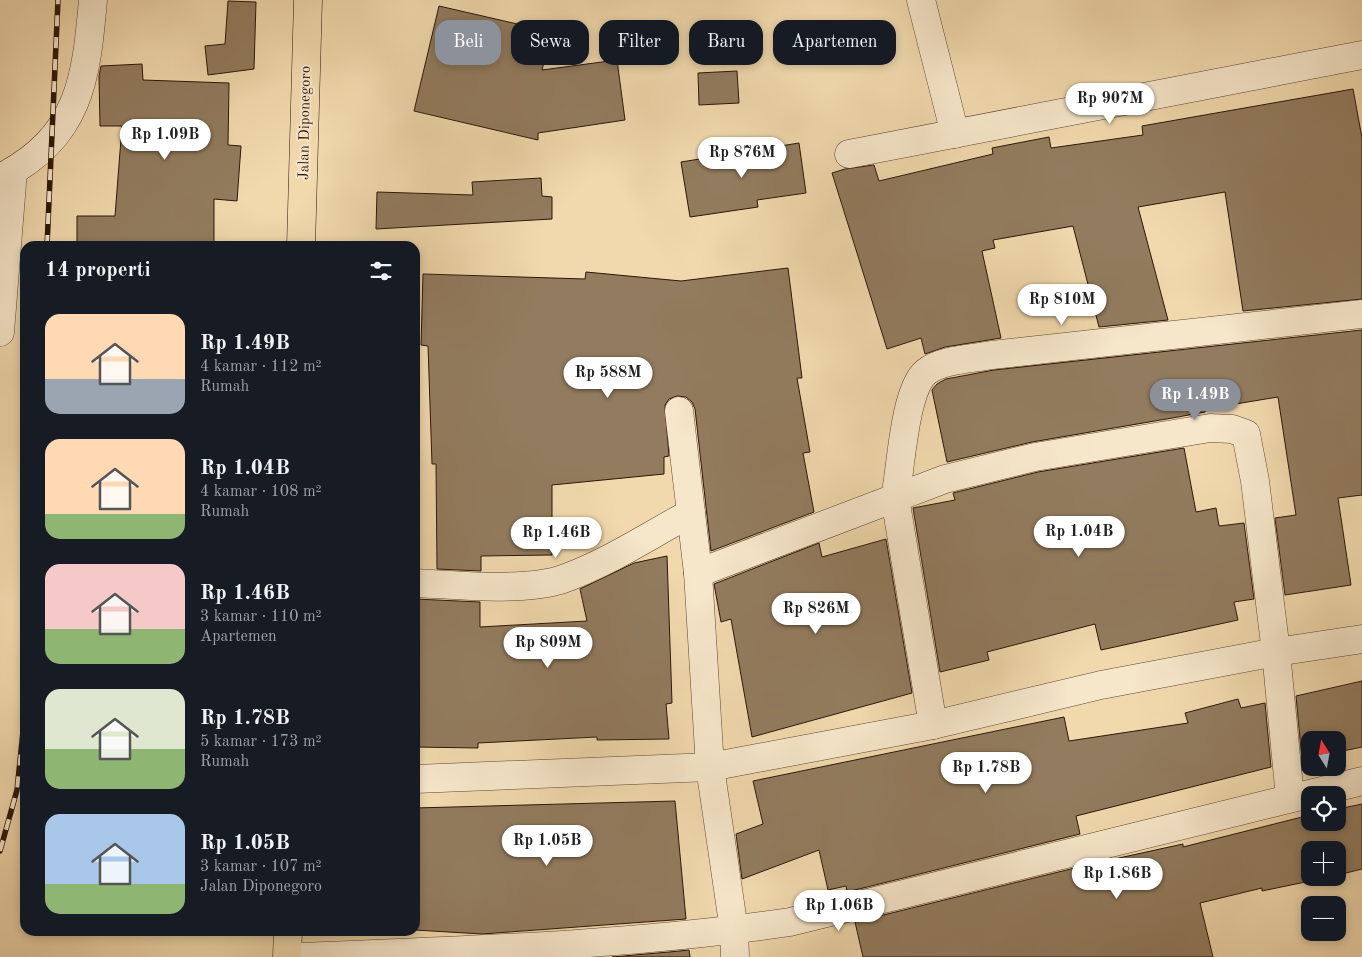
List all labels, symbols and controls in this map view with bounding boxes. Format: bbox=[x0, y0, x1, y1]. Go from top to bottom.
chip: Beli bbox=[435, 20, 501, 65]
chip: Sewa bbox=[511, 20, 589, 65]
chip: Filter bbox=[599, 20, 679, 65]
chip: Baru bbox=[689, 20, 763, 65]
chip: Apartemen bbox=[773, 20, 896, 65]
street label: Jalan Diponegoro bbox=[297, 66, 314, 180]
pin: Rp 907M bbox=[1064, 82, 1156, 125]
text: Rp 907M bbox=[1077, 91, 1143, 107]
pin: Rp 1.09B bbox=[113, 119, 217, 161]
text: Rp 1.09B bbox=[131, 127, 199, 143]
pin: Rp 876M bbox=[696, 136, 788, 179]
text: Rp 876M bbox=[709, 145, 775, 161]
icon: filters bbox=[367, 257, 395, 285]
text: 14 properti bbox=[45, 260, 151, 281]
pin: Rp 810M bbox=[1016, 284, 1108, 326]
text: Rp 810M bbox=[1029, 292, 1095, 308]
text: Rp 1.49B bbox=[200, 333, 290, 354]
icon: home bbox=[85, 334, 145, 394]
pin: Rp 588M bbox=[562, 356, 654, 399]
text: 4 kamar · 112 m² bbox=[200, 359, 322, 375]
text: Rp 588M bbox=[575, 365, 641, 381]
pin: Rp 1.49B bbox=[1143, 378, 1247, 421]
text: Rumah bbox=[200, 379, 249, 395]
text: Rp 1.49B bbox=[1161, 387, 1229, 403]
text: Rp 1.04B bbox=[200, 458, 290, 479]
icon: home bbox=[85, 459, 145, 519]
text: 4 kamar · 108 m² bbox=[200, 484, 322, 500]
text: Rumah bbox=[200, 504, 249, 520]
pin: Rp 1.46B bbox=[504, 516, 608, 559]
pin: Rp 1.04B bbox=[1027, 516, 1131, 558]
text: Rp 1.04B bbox=[1045, 524, 1113, 540]
text: Rp 1.46B bbox=[522, 525, 590, 541]
text: Rp 1.46B bbox=[200, 583, 290, 604]
icon: home bbox=[85, 584, 145, 644]
pin: Rp 826M bbox=[770, 592, 862, 635]
text: Rp 826M bbox=[783, 601, 849, 617]
text: 3 kamar · 110 m² bbox=[200, 609, 322, 625]
pin: Rp 809M bbox=[502, 626, 594, 669]
text: Apartemen bbox=[200, 629, 277, 645]
text: Rp 809M bbox=[515, 635, 581, 651]
text: Rp 1.78B bbox=[200, 708, 290, 729]
icon: home bbox=[85, 709, 145, 769]
north arrow bbox=[1301, 731, 1346, 776]
map controls bbox=[1301, 731, 1346, 941]
text: 5 kamar · 173 m² bbox=[200, 734, 322, 750]
pin: Rp 1.78B bbox=[934, 752, 1038, 794]
text: Rumah bbox=[200, 754, 249, 770]
text: Rp 1.78B bbox=[952, 760, 1020, 776]
button: locate bbox=[1301, 786, 1346, 831]
pin: Rp 1.05B bbox=[495, 824, 599, 867]
text: Rp 1.05B bbox=[200, 833, 290, 854]
text: Rp 1.05B bbox=[513, 833, 581, 849]
icon: home bbox=[85, 834, 145, 894]
button: + bbox=[1301, 841, 1346, 886]
pin: Rp 1.86B bbox=[1065, 858, 1169, 900]
text: 3 kamar · 107 m² bbox=[200, 859, 322, 875]
text: Rp 1.86B bbox=[1083, 866, 1151, 882]
text: Jalan Diponegoro bbox=[200, 879, 322, 895]
pin: Rp 1.06B bbox=[787, 890, 891, 932]
button: − bbox=[1301, 896, 1346, 941]
text: Rp 1.06B bbox=[805, 898, 873, 914]

